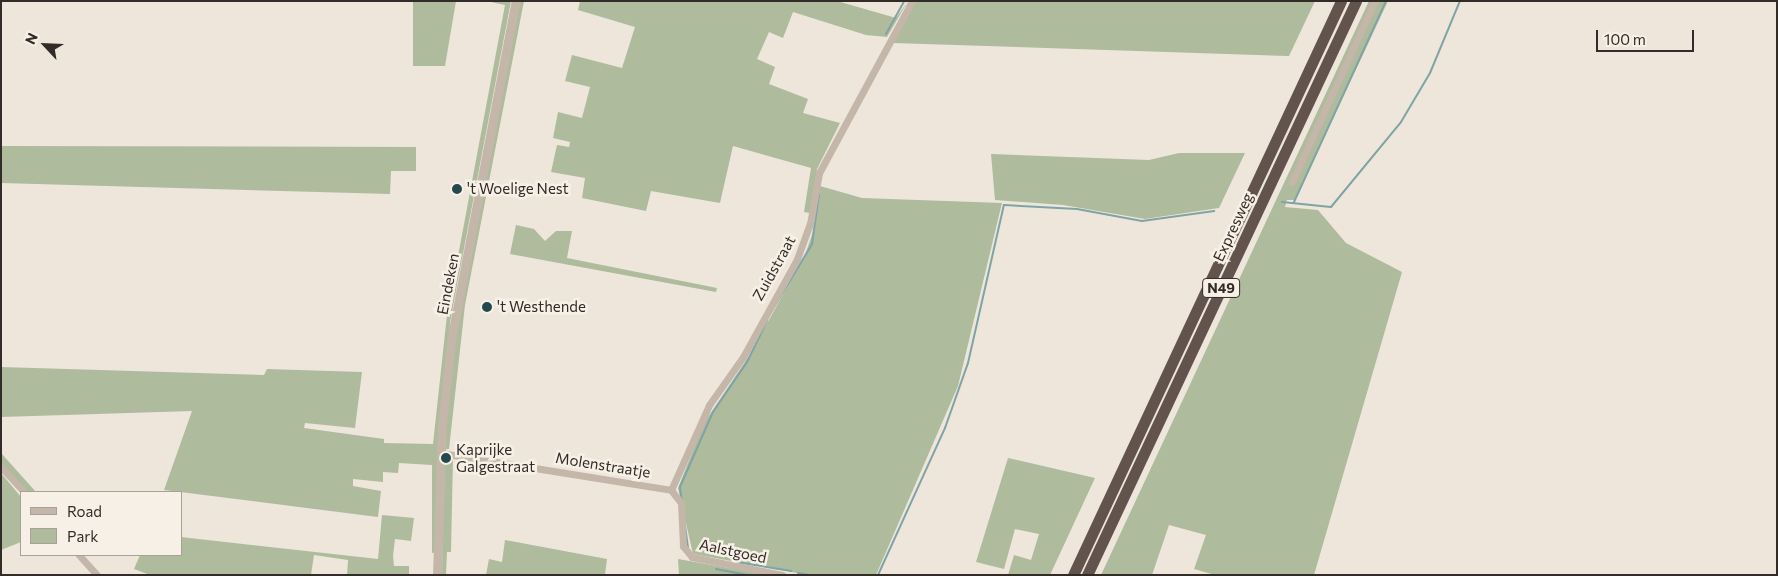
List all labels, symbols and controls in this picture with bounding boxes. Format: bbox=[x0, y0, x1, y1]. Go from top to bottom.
north arrow bbox=[20, 20, 70, 70]
scale bar bbox=[1598, 20, 1696, 52]
text: N bbox=[21, 30, 41, 47]
text: 100 m bbox=[1604, 30, 1646, 48]
place label: 't Woelige Nest bbox=[467, 180, 569, 198]
marker: 't Woelige Nest bbox=[451, 183, 463, 195]
street label: Expresweg bbox=[1209, 190, 1257, 264]
street label: Zuidstraat bbox=[749, 232, 799, 304]
street label: Eindeken bbox=[433, 252, 463, 316]
road number: N49 bbox=[1201, 276, 1241, 300]
place label: 't Westhende bbox=[497, 298, 586, 316]
marker: 't Westhende bbox=[481, 301, 493, 313]
place label: Kaprijke Galgestraat bbox=[456, 440, 535, 475]
street label: Molenstraatje bbox=[554, 449, 652, 481]
marker: Kaprijke Galgestraat bbox=[440, 452, 452, 464]
legend bbox=[20, 491, 182, 556]
text: Road bbox=[67, 502, 102, 520]
text: Park bbox=[67, 527, 98, 545]
street label: Aalstgoed bbox=[698, 535, 768, 567]

